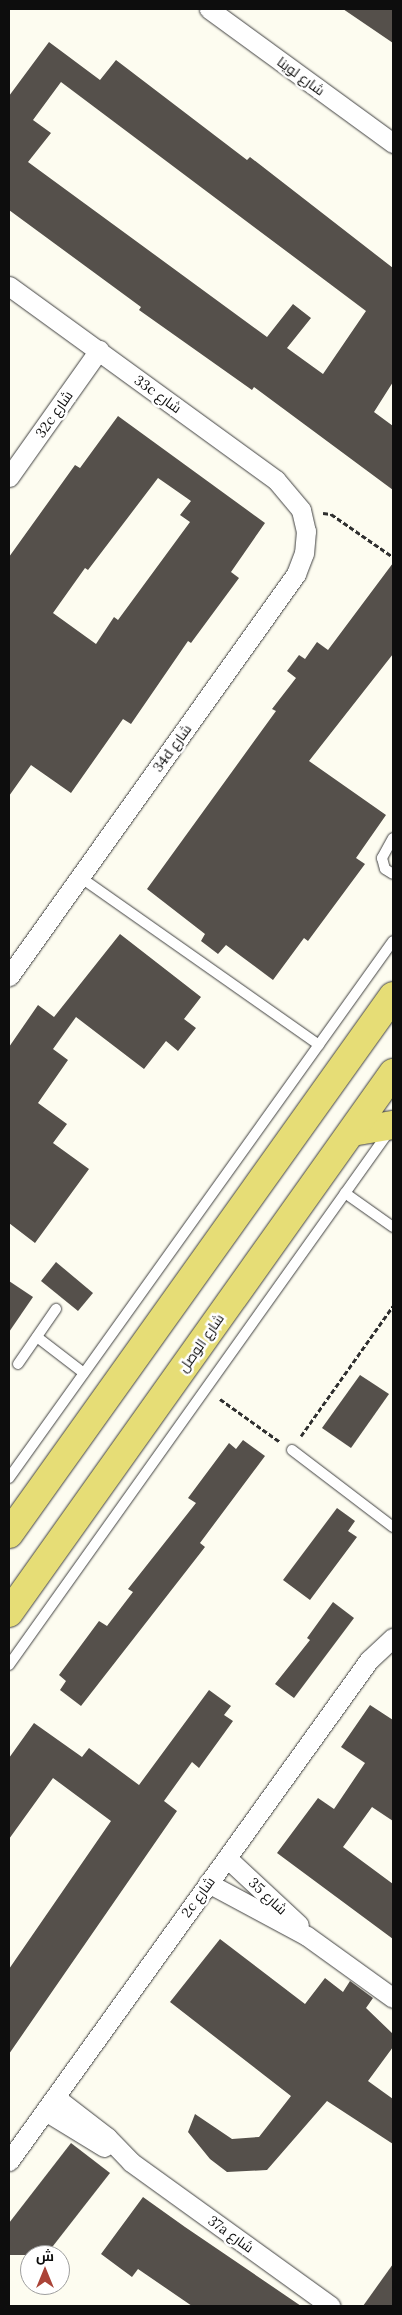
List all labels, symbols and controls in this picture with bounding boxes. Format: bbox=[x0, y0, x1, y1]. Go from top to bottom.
street label: شارع لوينا bbox=[274, 53, 328, 99]
street label: 33c شارع bbox=[131, 371, 185, 417]
street label: 32c شارع bbox=[32, 387, 76, 441]
street label: 34d شارع bbox=[149, 721, 195, 775]
street label: شارع الوصل bbox=[175, 1310, 227, 1376]
street label: 2c شارع bbox=[178, 1874, 218, 1920]
street label: شارع 35 bbox=[245, 1874, 291, 1918]
street label: 37a شارع bbox=[205, 2212, 257, 2256]
north arrow bbox=[20, 2245, 70, 2295]
text: ش bbox=[36, 2247, 54, 2265]

